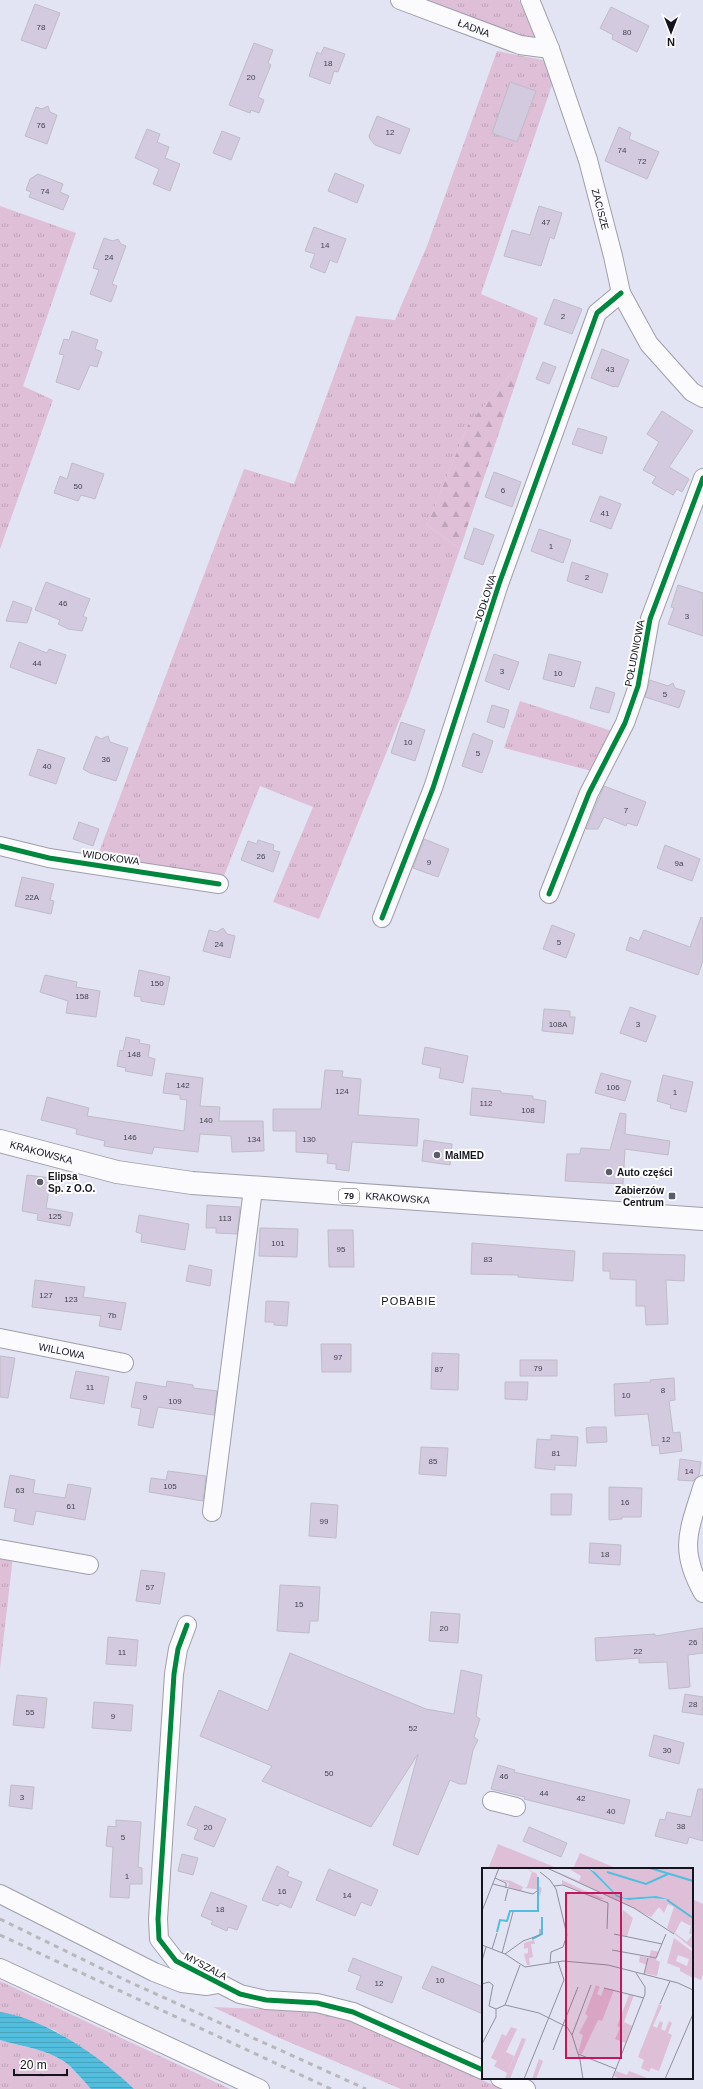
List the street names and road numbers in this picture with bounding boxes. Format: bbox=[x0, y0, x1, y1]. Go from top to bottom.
street label: ŁADNA bbox=[456, 17, 492, 39]
street label: ZACISZE bbox=[590, 187, 611, 231]
street label: JODŁOWA bbox=[473, 573, 498, 623]
street label: POŁUDNIOWA bbox=[623, 618, 646, 688]
street label: WIDOKOWA bbox=[82, 848, 140, 867]
street label: KRAKOWSKA bbox=[9, 1139, 74, 1166]
road number: 79 bbox=[339, 1189, 359, 1203]
street label: KRAKOWSKA bbox=[365, 1190, 430, 1206]
street label: WILLOWA bbox=[38, 1341, 86, 1361]
street label: MYSZALA bbox=[183, 1951, 229, 1982]

